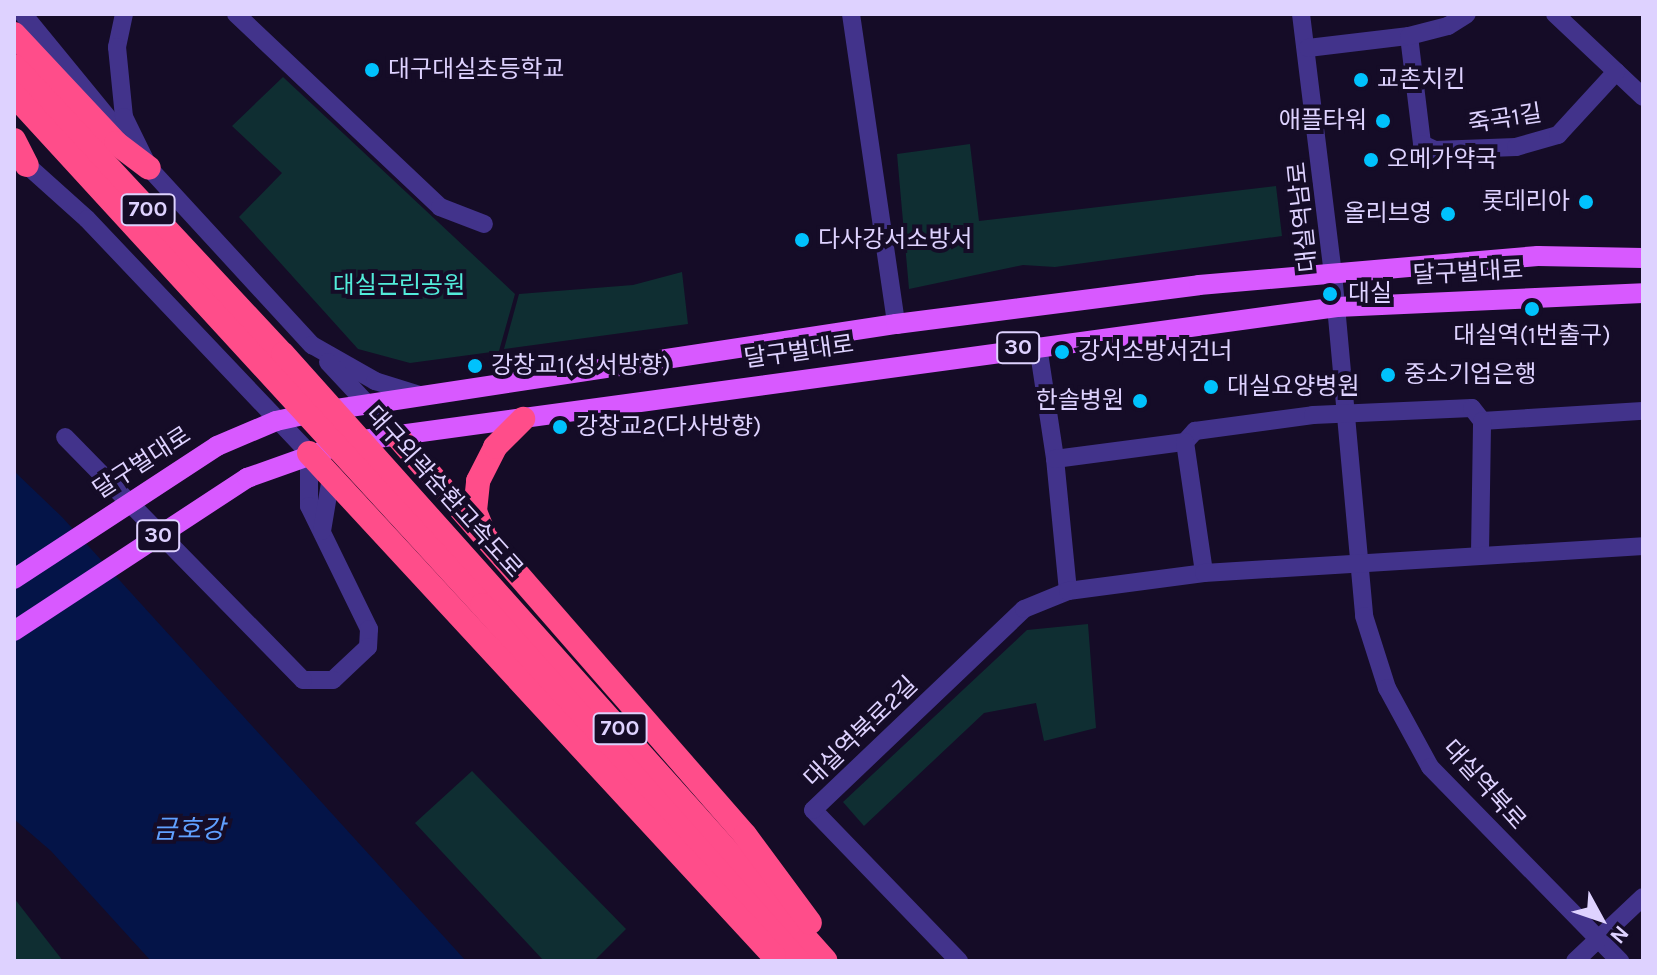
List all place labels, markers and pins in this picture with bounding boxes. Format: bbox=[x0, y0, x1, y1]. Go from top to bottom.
place label: 대구대실초등학교 bbox=[388, 56, 565, 84]
marker: 대구대실초등학교 bbox=[363, 61, 381, 79]
place label: 교촌치킨 bbox=[1377, 66, 1465, 94]
marker: 교촌치킨 bbox=[1352, 71, 1370, 89]
place label: 애플타워 bbox=[1279, 107, 1367, 135]
marker: 애플타워 bbox=[1374, 112, 1392, 130]
place label: 오메가약국 bbox=[1387, 146, 1497, 174]
marker: 오메가약국 bbox=[1362, 151, 1380, 169]
place label: 롯데리아 bbox=[1482, 188, 1570, 216]
marker: 롯데리아 bbox=[1577, 193, 1595, 211]
place label: 올리브영 bbox=[1344, 200, 1432, 228]
marker: 올리브영 bbox=[1439, 205, 1457, 223]
place label: 다사강서소방서 bbox=[818, 226, 973, 254]
marker: 다사강서소방서 bbox=[793, 231, 811, 249]
place label: 대실 bbox=[1348, 280, 1392, 308]
marker: 대실 bbox=[1319, 283, 1341, 305]
marker: 대실역(1번출구) bbox=[1523, 300, 1541, 318]
place label: 대실역(1번출구) bbox=[1453, 322, 1611, 350]
place label: 강서소방서건너 bbox=[1078, 338, 1233, 366]
marker: 강서소방서건너 bbox=[1053, 343, 1071, 361]
place label: 강창교1(성서방향) bbox=[491, 352, 671, 380]
marker: 강창교1(성서방향) bbox=[466, 357, 484, 375]
place label: 중소기업은행 bbox=[1404, 361, 1536, 389]
marker: 중소기업은행 bbox=[1379, 366, 1397, 384]
place label: 대실요양병원 bbox=[1227, 373, 1359, 401]
marker: 대실요양병원 bbox=[1202, 378, 1220, 396]
place label: 한솔병원 bbox=[1036, 387, 1124, 415]
marker: 한솔병원 bbox=[1131, 392, 1149, 410]
place label: 강창교2(다사방향) bbox=[576, 413, 762, 441]
marker: 강창교2(다사방향) bbox=[551, 418, 569, 436]

